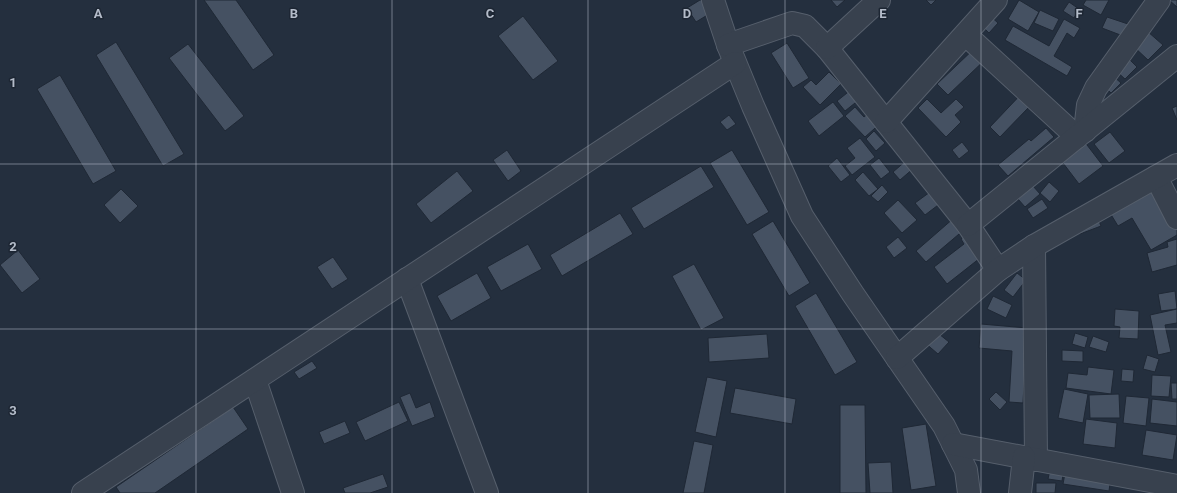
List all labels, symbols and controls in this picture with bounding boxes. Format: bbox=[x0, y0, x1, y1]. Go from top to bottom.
text: A bbox=[94, 6, 103, 21]
text: B bbox=[290, 6, 298, 21]
text: C bbox=[486, 6, 495, 21]
text: D bbox=[683, 6, 691, 21]
text: E bbox=[879, 6, 887, 21]
text: F bbox=[1075, 6, 1083, 21]
text: 1 bbox=[9, 75, 17, 90]
text: 2 bbox=[9, 239, 17, 254]
text: 3 bbox=[9, 403, 17, 418]

